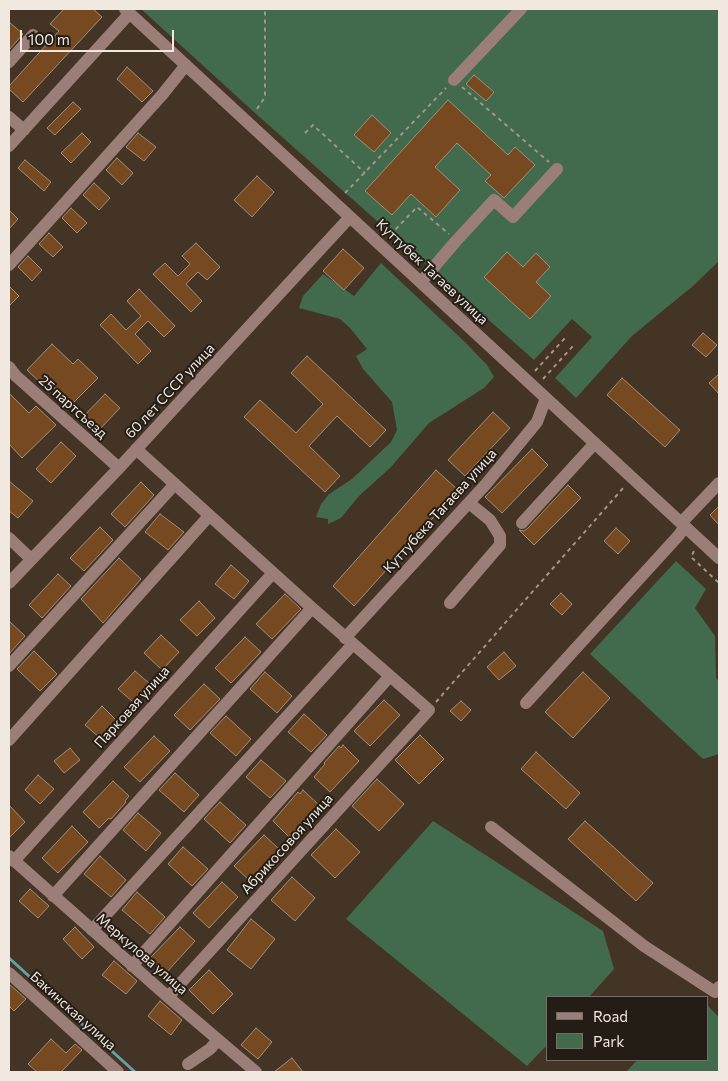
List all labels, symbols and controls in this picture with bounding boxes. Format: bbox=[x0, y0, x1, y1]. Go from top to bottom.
scale bar bbox=[22, 20, 176, 52]
text: 100 m bbox=[28, 30, 70, 48]
street label: Куттубек Тагаев улица bbox=[373, 216, 491, 328]
street label: 60 лет СССР улица bbox=[122, 340, 218, 442]
street label: 25 партсъезд bbox=[35, 372, 111, 442]
street label: Куттубека Тагаева улица bbox=[380, 445, 500, 577]
street label: Парковая улица bbox=[91, 663, 173, 751]
street label: Абрикосовоя улица bbox=[238, 790, 336, 898]
street label: Меркулова улица bbox=[93, 910, 191, 998]
street label: Бакинская улица bbox=[27, 968, 119, 1054]
legend bbox=[546, 996, 708, 1061]
text: Road bbox=[593, 1007, 628, 1025]
text: Park bbox=[593, 1032, 624, 1050]

